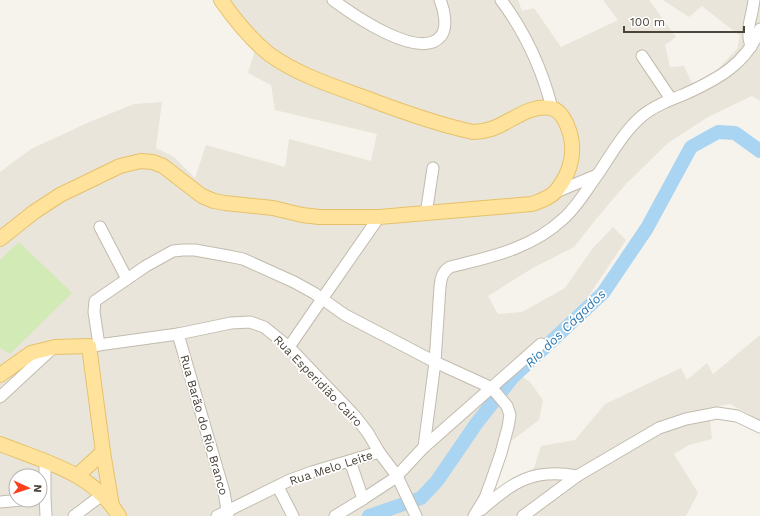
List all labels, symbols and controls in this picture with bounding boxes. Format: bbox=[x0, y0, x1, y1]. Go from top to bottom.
scale bar bbox=[624, 8, 744, 34]
text: 100 m bbox=[630, 15, 665, 29]
water label: Rio dos Cágados bbox=[522, 286, 609, 370]
street label: Rua Esperidião Cairo bbox=[271, 333, 365, 429]
street label: Rua Barão do Rio Branco bbox=[177, 353, 231, 497]
street label: Rua Melo Leite bbox=[287, 448, 375, 488]
north arrow bbox=[8, 468, 48, 508]
text: N bbox=[31, 484, 44, 493]

